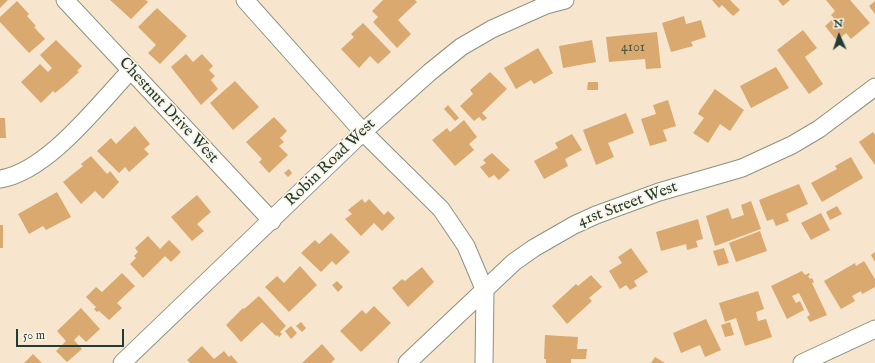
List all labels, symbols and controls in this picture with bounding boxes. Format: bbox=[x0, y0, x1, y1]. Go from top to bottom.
north arrow bbox=[819, 16, 859, 56]
text: N bbox=[833, 17, 843, 31]
house number: 4101 bbox=[621, 40, 645, 56]
street label: Chestnut Drive West bbox=[114, 54, 222, 168]
street label: Robin Road West bbox=[282, 115, 380, 211]
street label: 41st Street West bbox=[576, 178, 680, 232]
scale bar bbox=[18, 321, 126, 347]
text: 50 m bbox=[23, 328, 45, 343]

